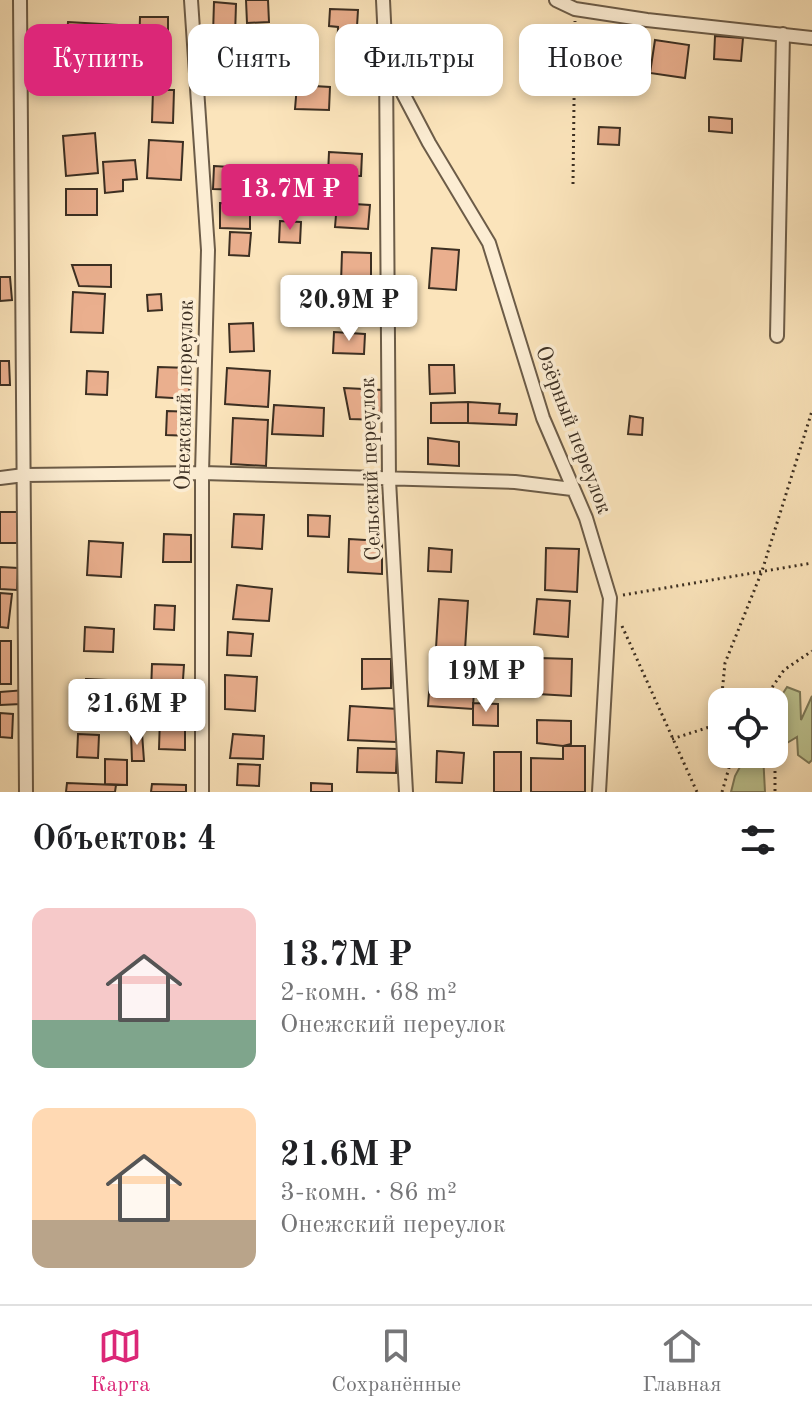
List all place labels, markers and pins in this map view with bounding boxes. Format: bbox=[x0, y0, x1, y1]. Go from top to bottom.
pin: 13.7M ₽ bbox=[216, 164, 364, 232]
pin: 20.9M ₽ bbox=[275, 275, 423, 343]
pin: 19M ₽ bbox=[430, 646, 542, 714]
pin: 21.6M ₽ bbox=[63, 679, 211, 747]

